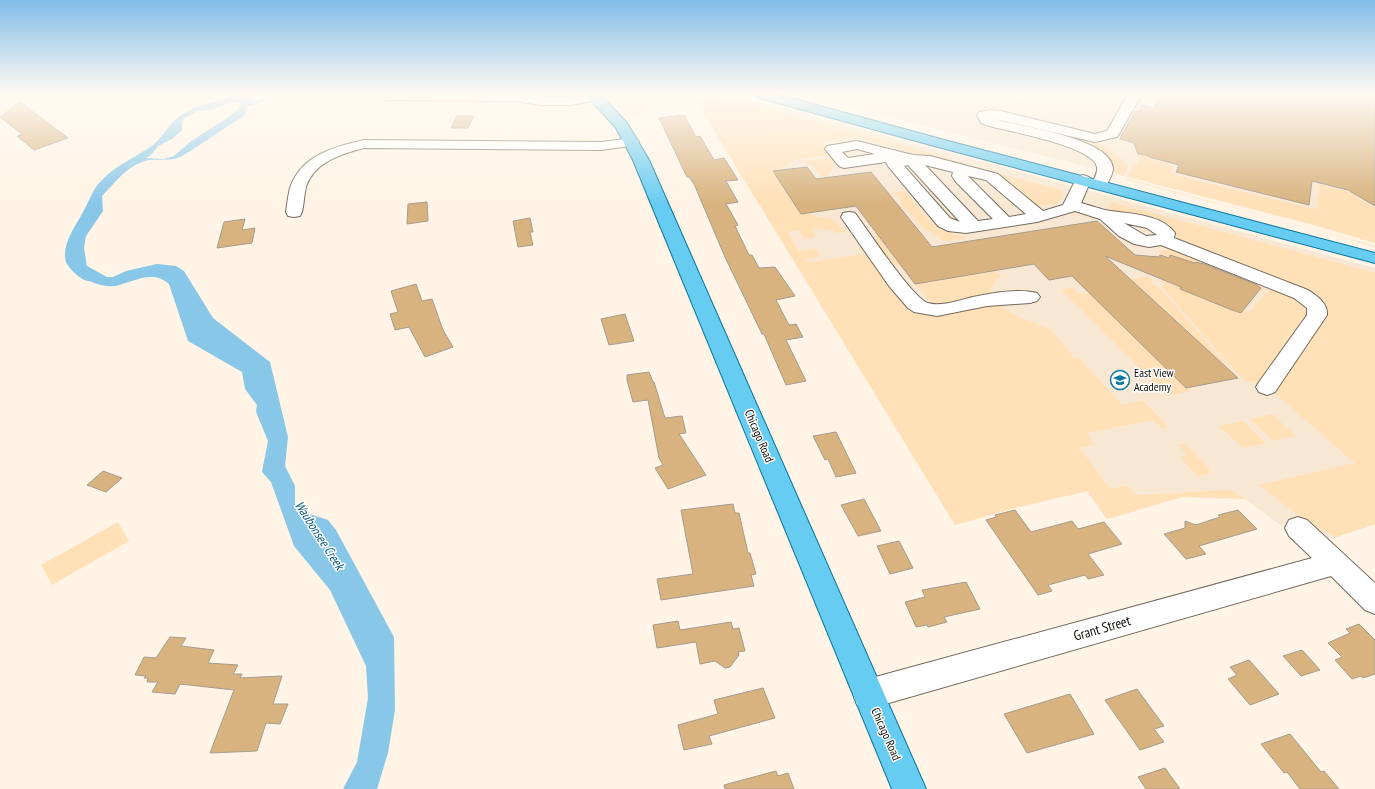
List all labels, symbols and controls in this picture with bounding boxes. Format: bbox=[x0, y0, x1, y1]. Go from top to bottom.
place label: East View Academy bbox=[1134, 365, 1175, 394]
school or university icon: East View Academy bbox=[1109, 369, 1131, 391]
street label: Chicago Road bbox=[742, 407, 777, 464]
water label: Waubonsee Creek bbox=[291, 498, 349, 575]
street label: Grant Street bbox=[1072, 611, 1133, 645]
street label: Chicago Road bbox=[868, 705, 905, 762]

